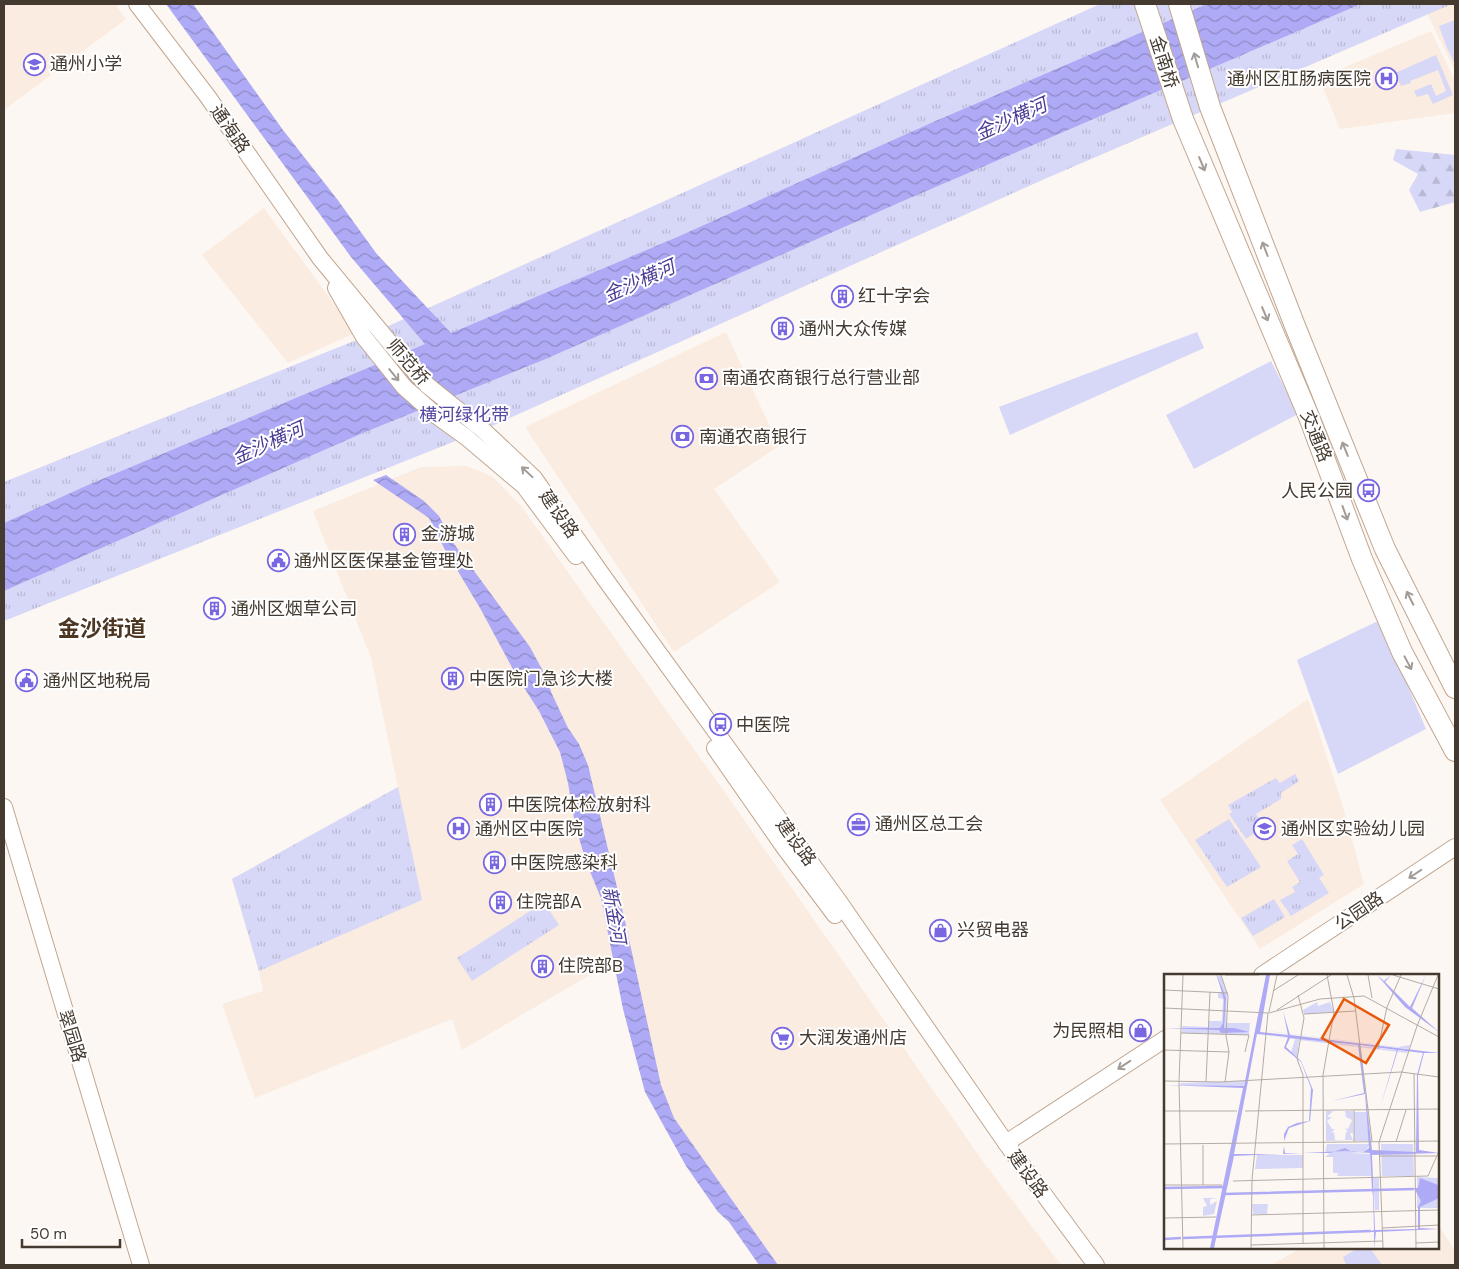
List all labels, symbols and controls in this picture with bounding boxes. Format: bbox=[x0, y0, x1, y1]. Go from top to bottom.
street label: 金南桥 bbox=[1144, 33, 1184, 91]
school or university icon: 通州小学 bbox=[22, 52, 46, 76]
place label: 通州小学 bbox=[50, 52, 122, 76]
one-way arrow bbox=[1191, 53, 1201, 69]
place label: 通州区肛肠病医院 bbox=[1227, 67, 1371, 91]
hospital icon: 通州区肛肠病医院 bbox=[1375, 67, 1399, 91]
water label: 金沙横河 bbox=[971, 91, 1054, 146]
street label: 通海路 bbox=[205, 100, 255, 158]
one-way arrow bbox=[1197, 156, 1207, 171]
one-way arrow bbox=[1260, 242, 1269, 257]
water label: 金沙横河 bbox=[599, 253, 682, 308]
building icon: 红十字会 bbox=[830, 284, 854, 308]
place label: 红十字会 bbox=[858, 284, 930, 308]
one-way arrow bbox=[1261, 306, 1271, 321]
building icon: 通州大众传媒 bbox=[771, 317, 795, 341]
place label: 通州大众传媒 bbox=[799, 317, 907, 341]
street label: 师范桥 bbox=[381, 334, 435, 390]
bank icon: 南通农商银行总行营业部 bbox=[694, 366, 718, 390]
place label: 南通农商银行总行营业部 bbox=[722, 366, 920, 390]
one-way arrow bbox=[389, 368, 400, 381]
park label: 横河绿化带 bbox=[419, 403, 509, 427]
street label: 交通路 bbox=[1295, 406, 1337, 466]
water label: 金沙横河 bbox=[228, 415, 311, 470]
bank icon: 南通农商银行 bbox=[671, 425, 695, 449]
place label: 南通农商银行 bbox=[699, 425, 807, 449]
one-way arrow bbox=[1339, 442, 1349, 457]
one-way arrow bbox=[521, 466, 534, 478]
place label: 人民公园 bbox=[1281, 479, 1353, 503]
bus stop icon: 人民公园 bbox=[1357, 479, 1381, 503]
street label: 建设路 bbox=[534, 485, 584, 543]
one-way arrow bbox=[1341, 505, 1350, 520]
building icon: 金游城 bbox=[393, 522, 417, 546]
place label: 金游城 bbox=[421, 522, 475, 546]
public building icon: 通州区医保基金管理处 bbox=[266, 549, 290, 573]
place label: 通州区医保基金管理处 bbox=[294, 549, 474, 573]
one-way arrow bbox=[1405, 591, 1414, 606]
building icon: 通州区烟草公司 bbox=[203, 597, 227, 621]
place label: 通州区烟草公司 bbox=[231, 597, 357, 621]
district label: 金沙街道 bbox=[58, 614, 146, 643]
one-way arrow bbox=[1404, 655, 1413, 670]
building icon: 中医院门急诊大楼 bbox=[441, 667, 465, 691]
place label: 中医院门急诊大楼 bbox=[469, 667, 613, 691]
public building icon: 通州区地税局 bbox=[15, 669, 39, 693]
place label: 通州区地税局 bbox=[43, 669, 151, 693]
bus stop icon: 中医院 bbox=[708, 713, 732, 737]
place label: 中医院 bbox=[736, 713, 790, 737]
building icon: 中医院体检放射科 bbox=[479, 793, 503, 817]
place label: 中医院体检放射科 bbox=[507, 793, 651, 817]
office icon: 通州区总工会 bbox=[847, 812, 871, 836]
place label: 通州区总工会 bbox=[875, 812, 983, 836]
street label: 建设路 bbox=[770, 813, 822, 871]
hospital icon: 通州区中医院 bbox=[447, 817, 471, 841]
place label: 通州区中医院 bbox=[475, 817, 583, 841]
school or university icon: 通州区实验幼儿园 bbox=[1253, 817, 1277, 841]
place label: 通州区实验幼儿园 bbox=[1281, 817, 1425, 841]
building icon: 中医院感染科 bbox=[482, 851, 506, 875]
place label: 中医院感染科 bbox=[510, 851, 618, 875]
one-way arrow bbox=[1408, 869, 1422, 879]
water label: 新金河 bbox=[597, 885, 632, 949]
street label: 公园路 bbox=[1330, 886, 1388, 936]
building icon: 住院部A bbox=[488, 890, 512, 914]
place label: 住院部A bbox=[516, 890, 582, 914]
shop icon: 兴贸电器 bbox=[929, 918, 953, 942]
place label: 兴贸电器 bbox=[957, 918, 1029, 942]
building icon: 住院部B bbox=[530, 954, 554, 978]
place label: 住院部B bbox=[558, 954, 623, 978]
inset map bbox=[1164, 974, 1439, 1249]
street label: 翠园路 bbox=[53, 1007, 91, 1065]
place label: 为民照相 bbox=[1052, 1019, 1124, 1043]
shop icon: 为民照相 bbox=[1128, 1019, 1152, 1043]
supermarket icon: 大润发通州店 bbox=[771, 1026, 795, 1050]
place label: 大润发通州店 bbox=[799, 1026, 907, 1050]
one-way arrow bbox=[1118, 1060, 1132, 1070]
street label: 建设路 bbox=[1002, 1145, 1054, 1203]
scale bar bbox=[22, 1216, 120, 1248]
text: 50 m bbox=[30, 1224, 67, 1244]

